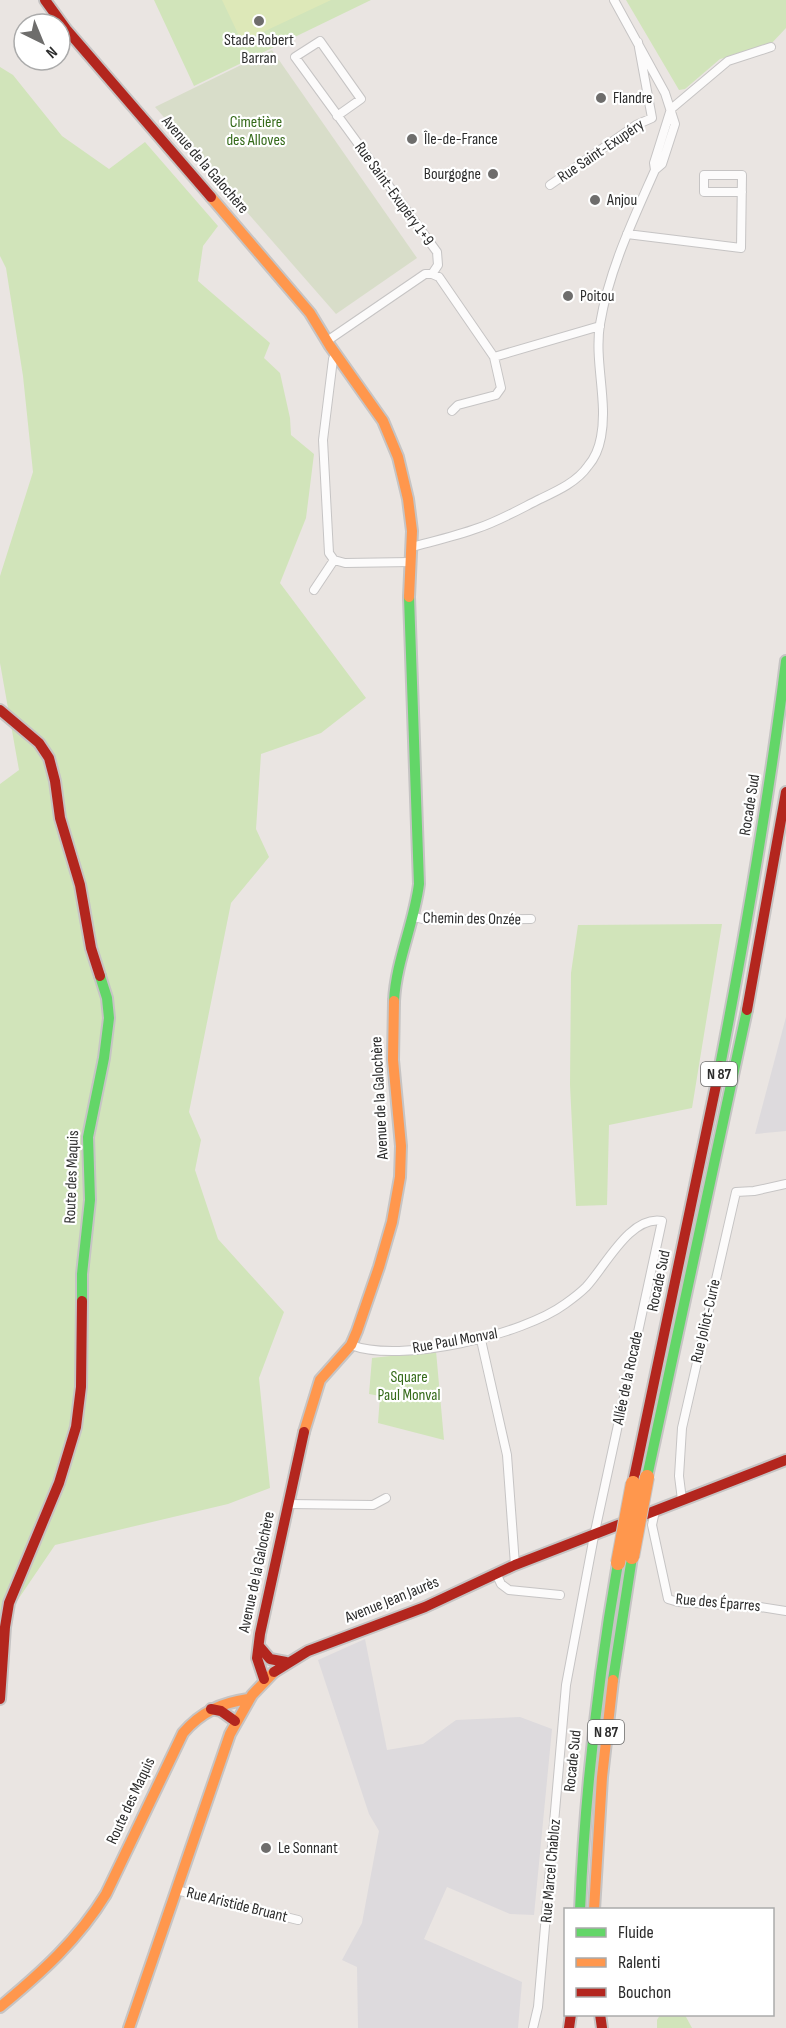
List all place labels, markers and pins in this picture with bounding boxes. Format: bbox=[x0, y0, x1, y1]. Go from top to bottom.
marker: Stade Robert Barran bbox=[252, 14, 266, 28]
place label: Stade Robert Barran bbox=[224, 31, 294, 68]
place label: Flandre bbox=[613, 89, 653, 108]
marker: Flandre bbox=[594, 91, 608, 105]
place label: Île-de-France bbox=[423, 130, 498, 149]
marker: Île-de-France bbox=[405, 132, 419, 146]
place label: Bourgogne bbox=[424, 165, 481, 184]
marker: Bourgogne bbox=[486, 167, 500, 181]
place label: Anjou bbox=[606, 191, 637, 210]
marker: Anjou bbox=[588, 193, 602, 207]
place label: Poitou bbox=[580, 287, 614, 306]
marker: Poitou bbox=[561, 289, 575, 303]
place label: Le Sonnant bbox=[278, 1839, 338, 1858]
marker: Le Sonnant bbox=[259, 1841, 273, 1855]

